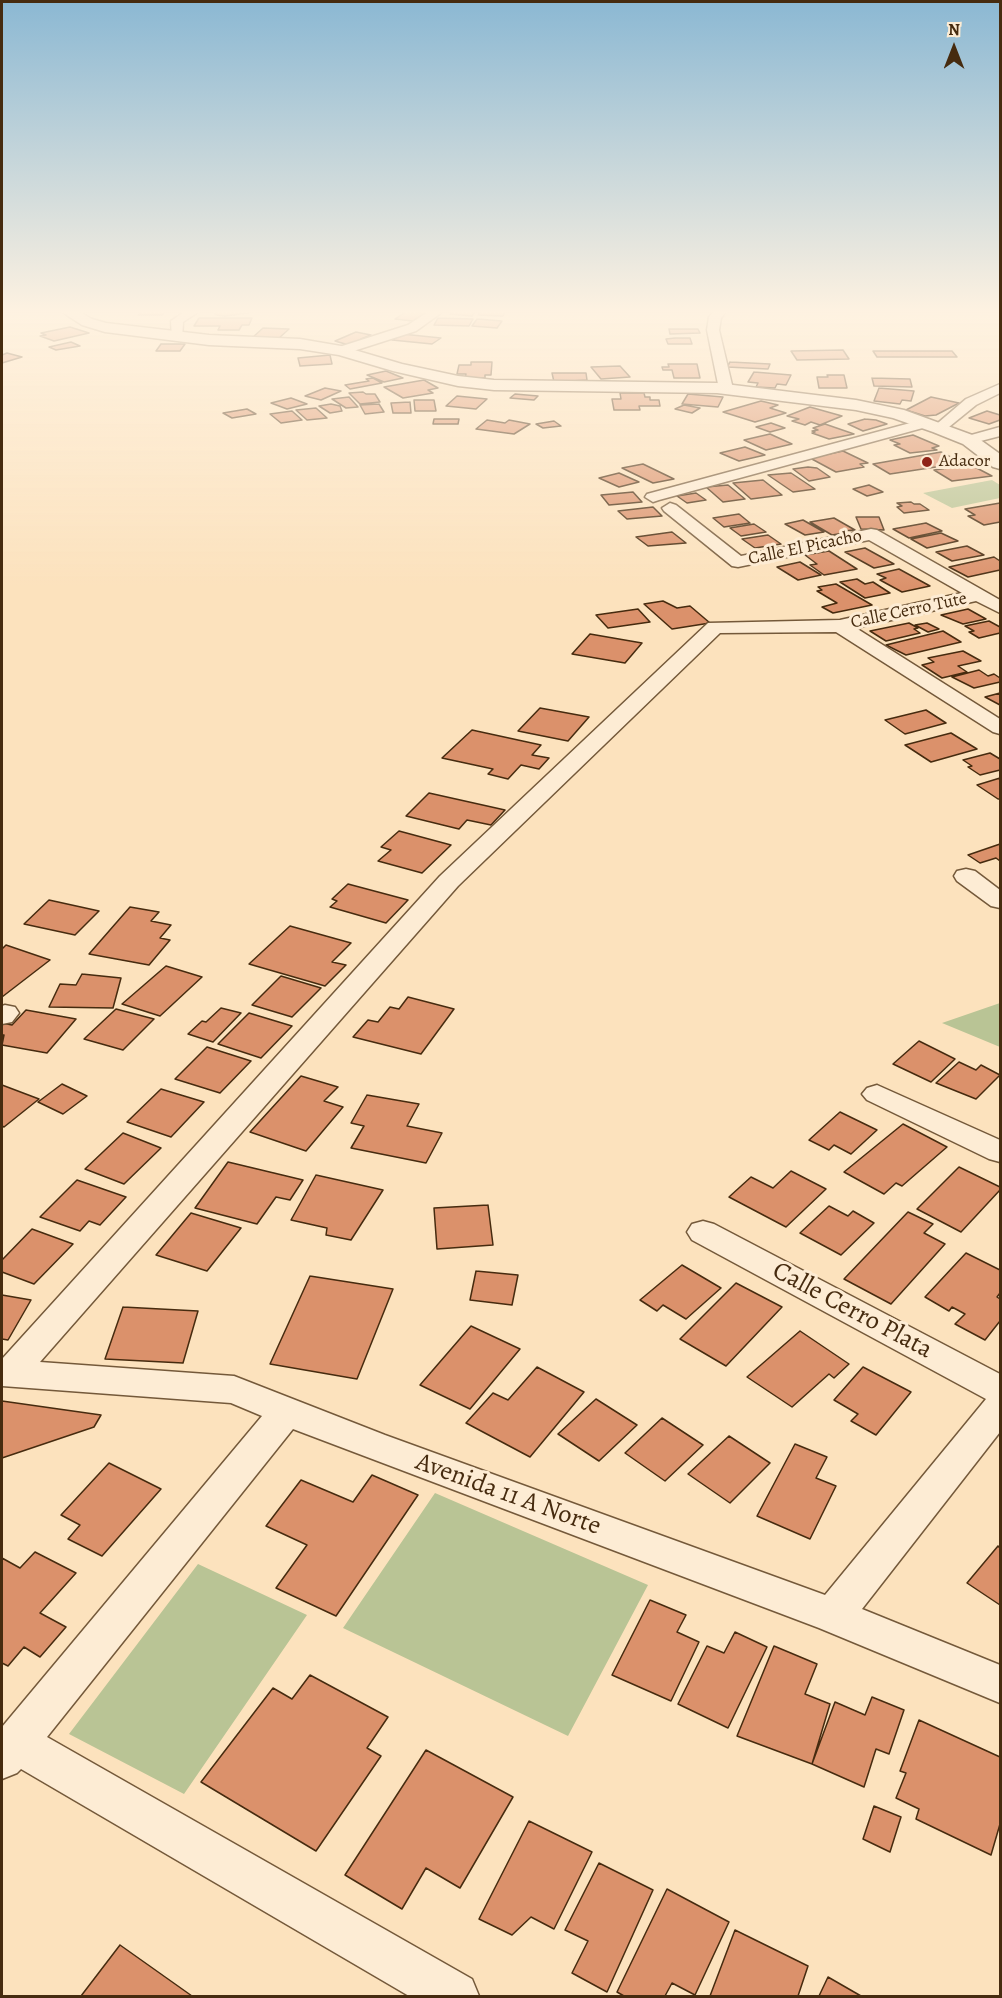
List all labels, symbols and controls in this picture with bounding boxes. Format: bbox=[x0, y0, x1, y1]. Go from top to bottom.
north arrow bbox=[924, 18, 984, 78]
text: N bbox=[948, 19, 960, 41]
place label: Adacor bbox=[939, 451, 991, 473]
marker: Adacor bbox=[920, 455, 934, 469]
street label: Calle El Picacho bbox=[746, 525, 864, 571]
street label: Calle Cerro Tute bbox=[849, 588, 969, 634]
street label: Calle Cerro Plata bbox=[767, 1256, 937, 1366]
street label: Avenida 11 A Norte bbox=[411, 1447, 605, 1543]

